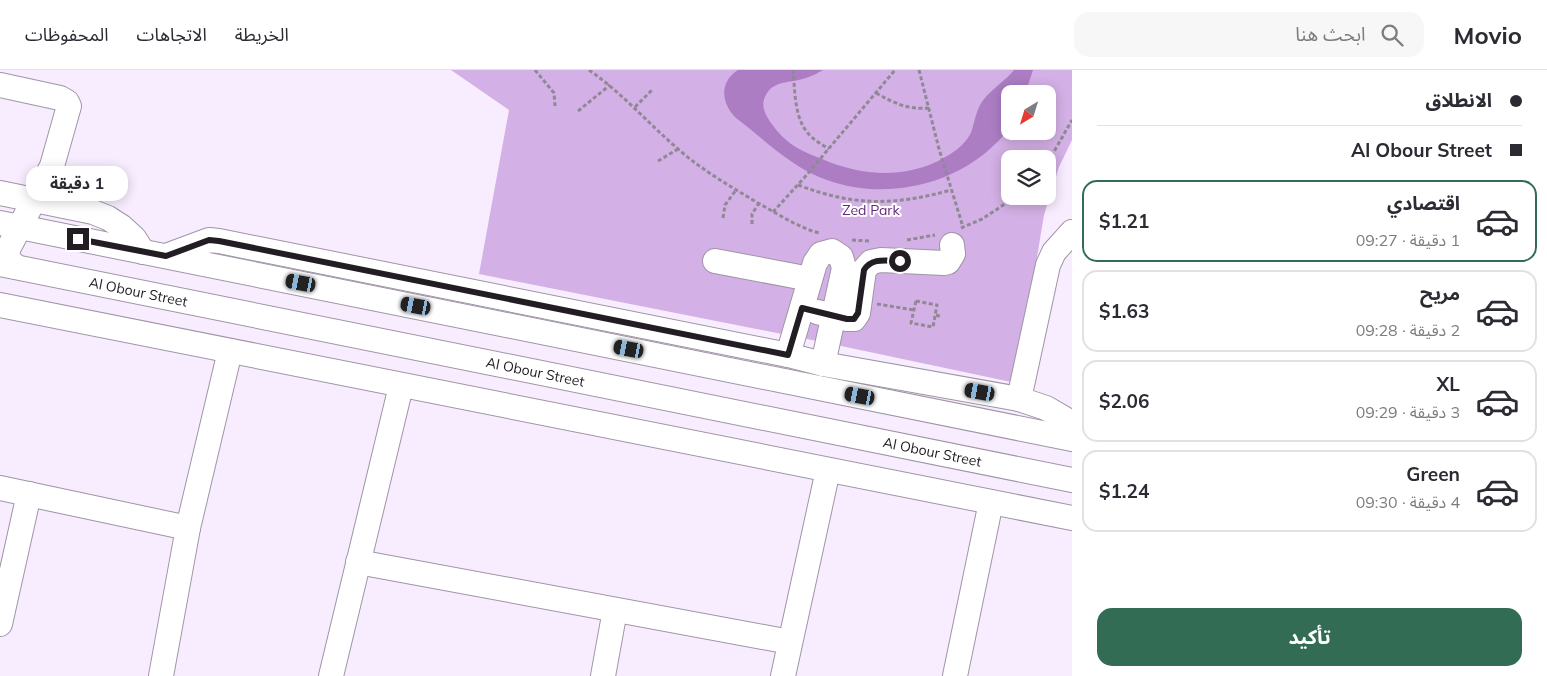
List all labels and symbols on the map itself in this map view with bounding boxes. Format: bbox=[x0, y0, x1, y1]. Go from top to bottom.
north arrow bbox=[1001, 85, 1056, 140]
callout: 1 دقيقة bbox=[27, 166, 129, 202]
park label: Zed Park bbox=[842, 201, 900, 219]
route end bbox=[67, 228, 89, 250]
route start bbox=[889, 250, 911, 272]
street label: Al Obour Street bbox=[87, 273, 189, 311]
car bbox=[284, 273, 317, 293]
car bbox=[399, 296, 432, 316]
car bbox=[612, 339, 645, 359]
street label: Al Obour Street bbox=[484, 353, 586, 391]
car bbox=[963, 382, 996, 402]
car bbox=[843, 386, 876, 406]
street label: Al Obour Street bbox=[881, 433, 983, 471]

